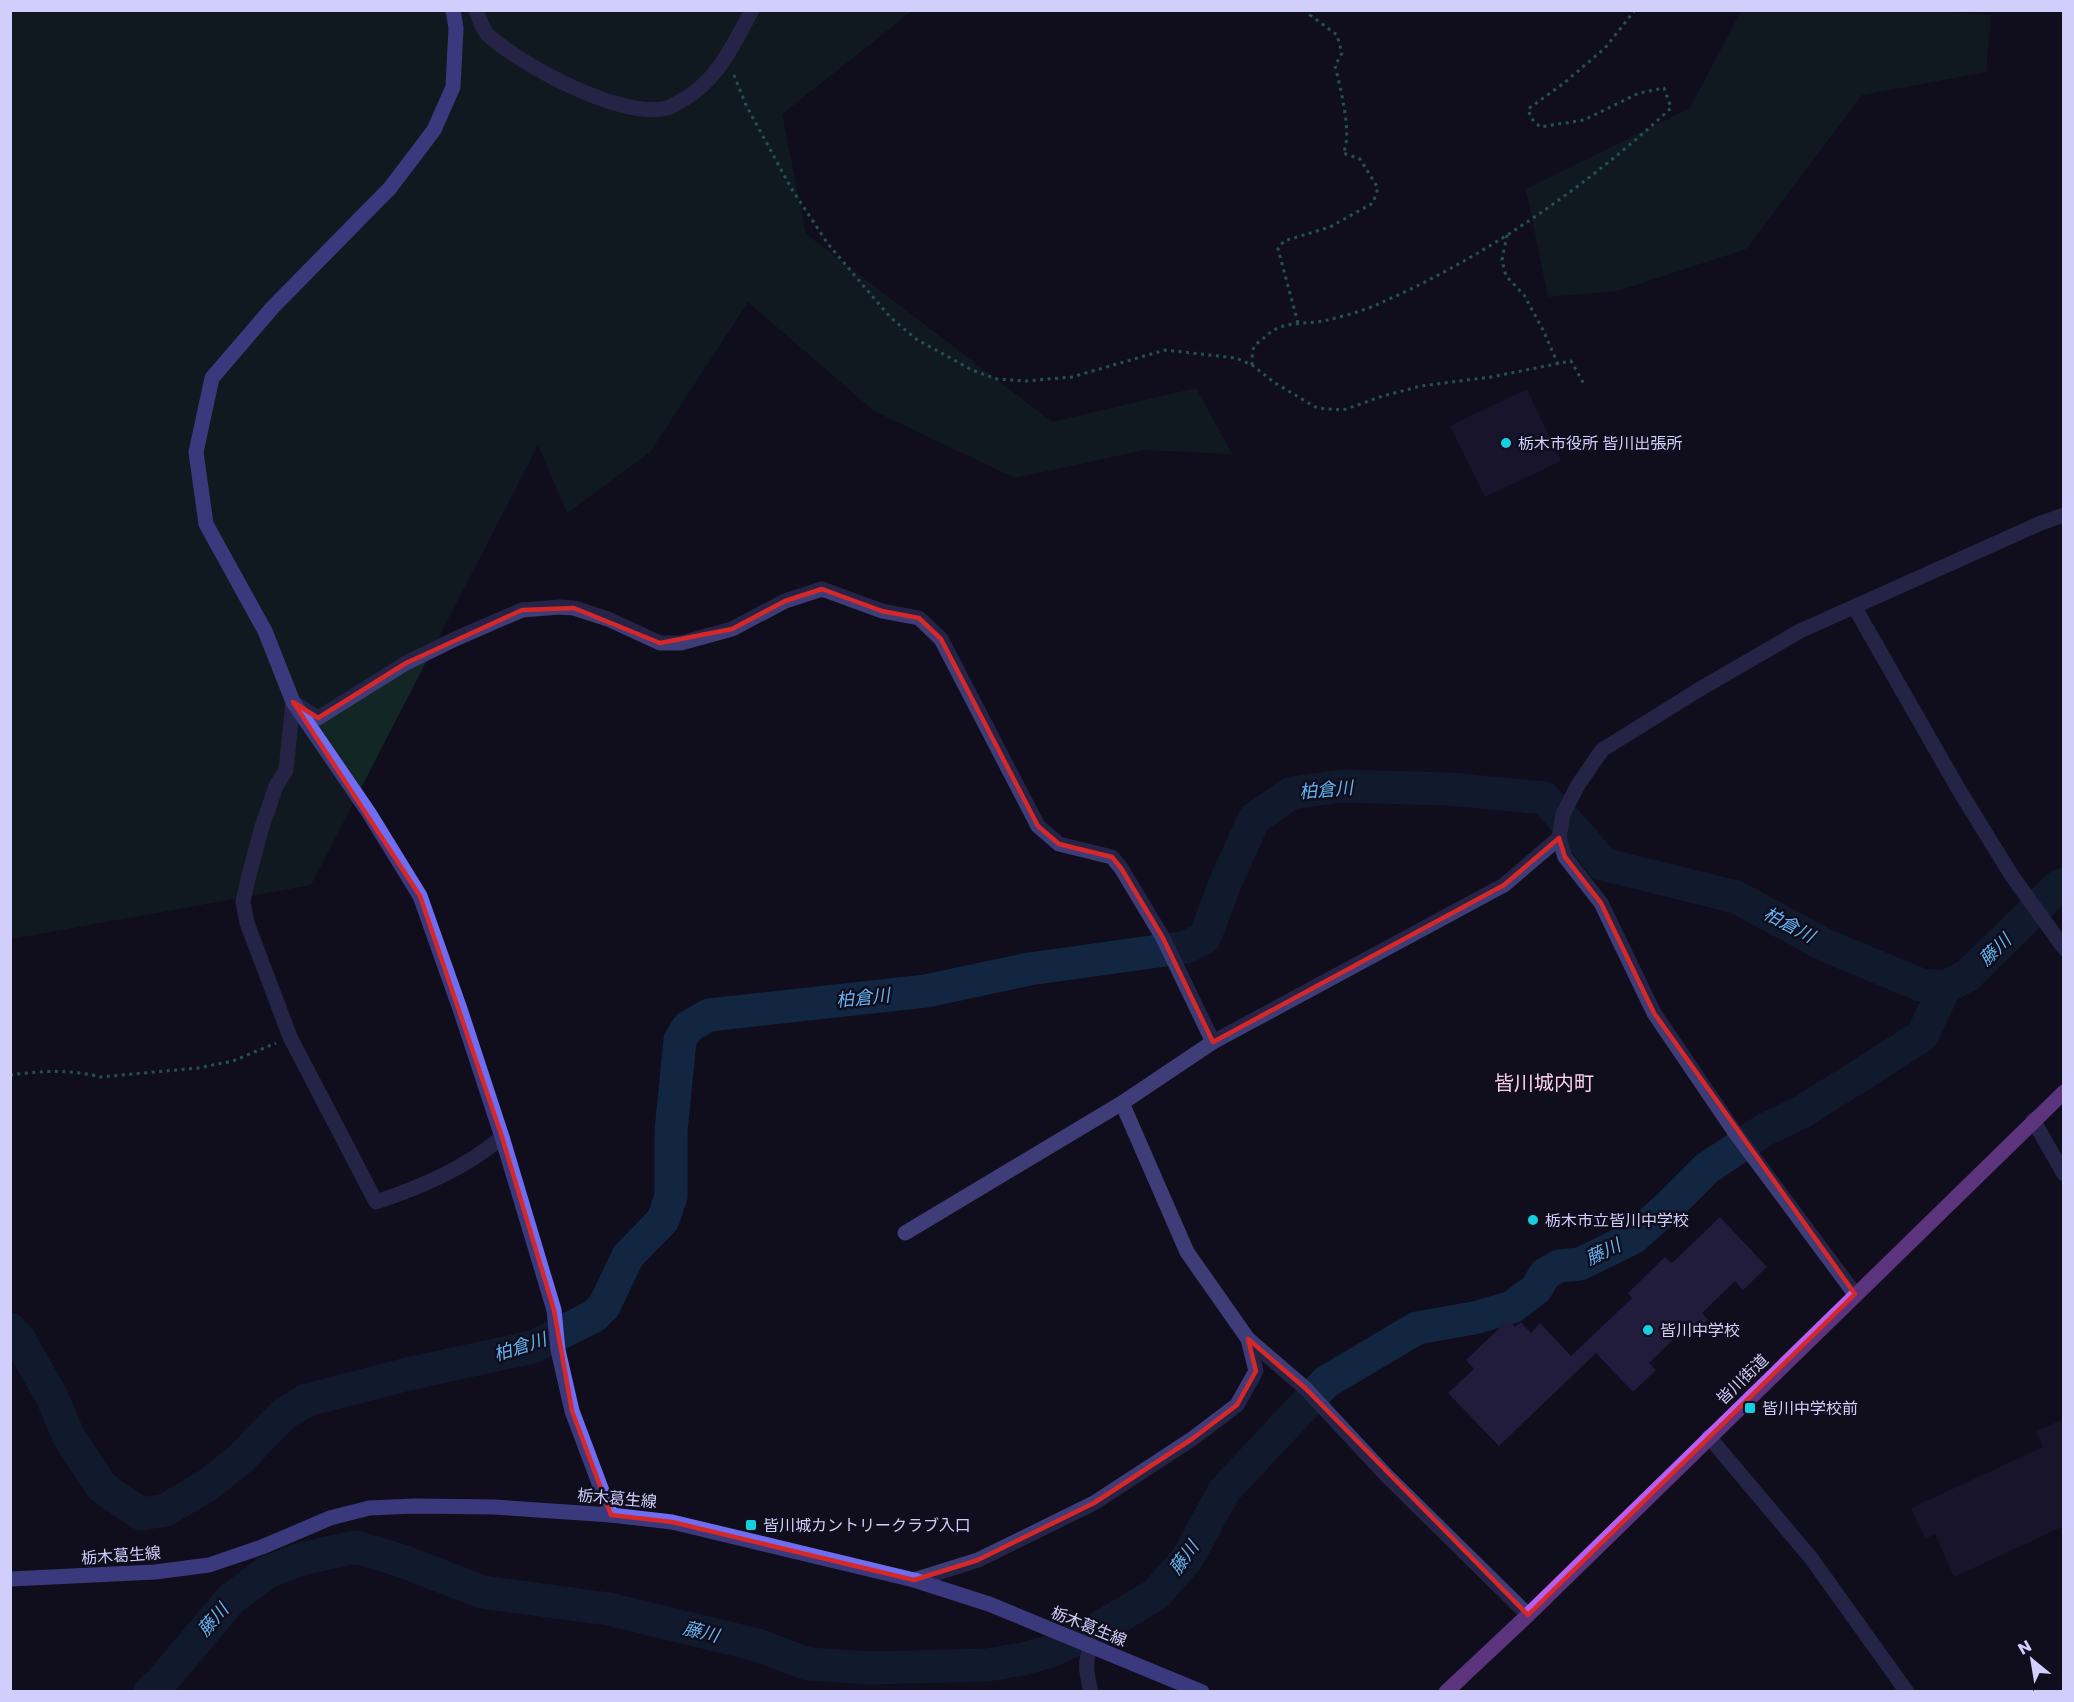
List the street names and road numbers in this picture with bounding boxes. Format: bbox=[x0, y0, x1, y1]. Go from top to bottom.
street label: 皆川街道 bbox=[1711, 1349, 1773, 1410]
street label: 栃木葛生線 bbox=[576, 1484, 658, 1513]
street label: 栃木葛生線 bbox=[80, 1541, 162, 1570]
street label: 栃木葛生線 bbox=[1047, 1601, 1130, 1652]

